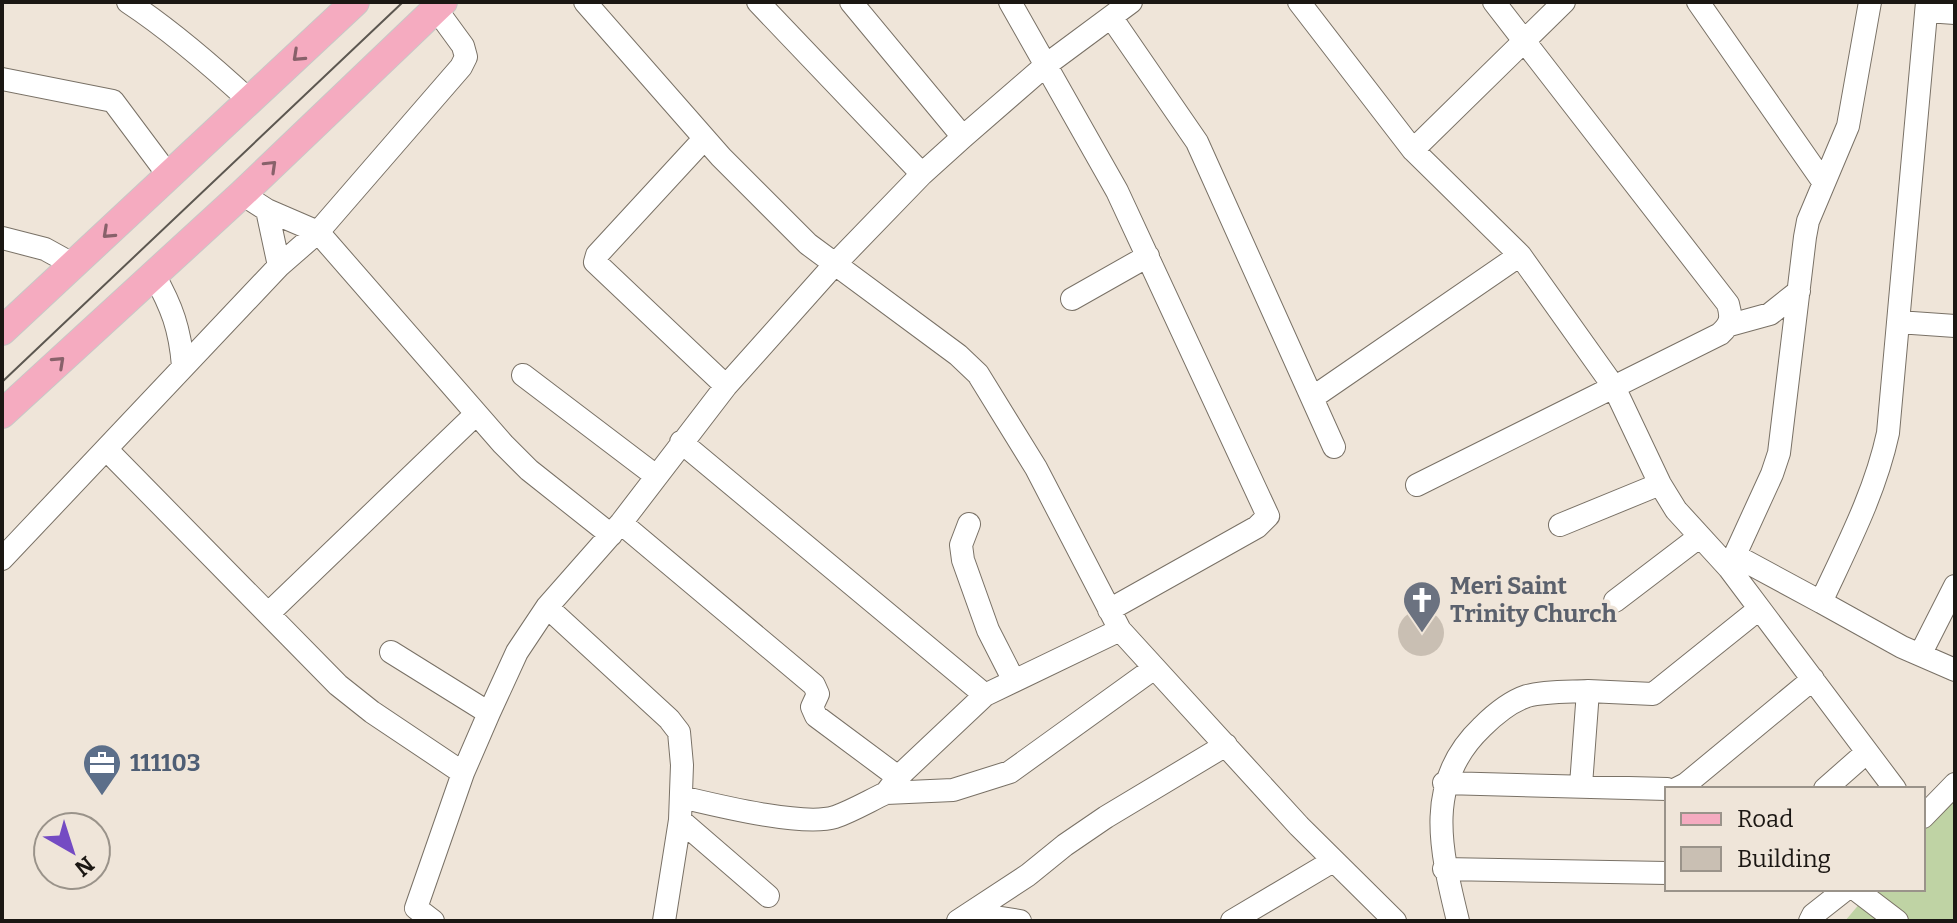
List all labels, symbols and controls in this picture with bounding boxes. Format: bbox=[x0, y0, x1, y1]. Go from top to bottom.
one-way arrow bbox=[293, 46, 307, 61]
one-way arrow bbox=[262, 161, 276, 176]
one-way arrow bbox=[103, 224, 117, 239]
one-way arrow bbox=[50, 357, 65, 371]
place label: Meri Saint Trinity Church bbox=[1450, 572, 1617, 628]
church icon: Meri Saint Trinity Church bbox=[1401, 579, 1443, 634]
office icon: 111103 bbox=[81, 742, 123, 797]
place label: 111103 bbox=[130, 749, 201, 777]
legend bbox=[1665, 787, 1925, 891]
text: Road bbox=[1737, 805, 1793, 833]
north arrow bbox=[32, 811, 112, 891]
text: Building bbox=[1737, 845, 1831, 873]
text: N bbox=[69, 850, 99, 882]

